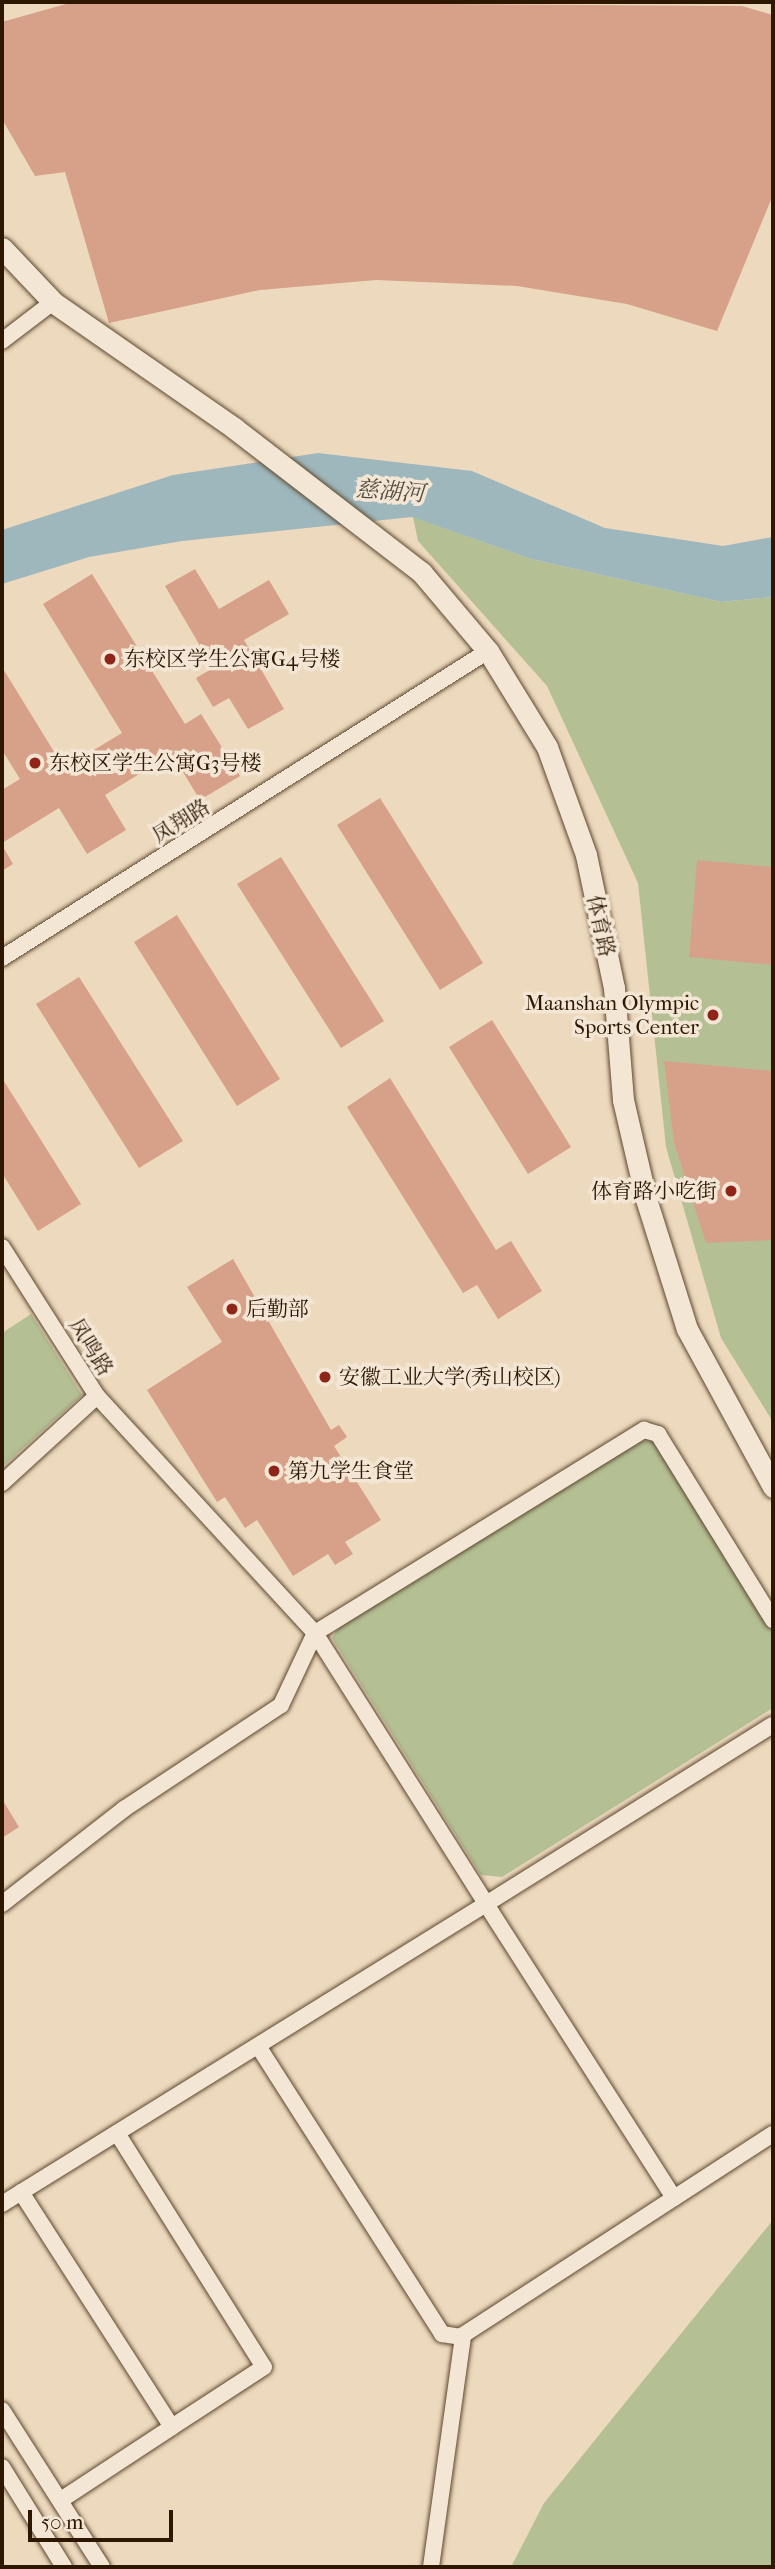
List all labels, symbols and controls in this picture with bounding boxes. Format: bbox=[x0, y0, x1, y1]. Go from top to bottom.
water label: 慈湖河 bbox=[355, 476, 425, 508]
place label: 东校区学生公寓G4号楼 bbox=[124, 646, 340, 672]
marker: 东校区学生公寓G4号楼 bbox=[102, 651, 118, 667]
place label: 东校区学生公寓G3号楼 bbox=[49, 750, 261, 776]
marker: 东校区学生公寓G3号楼 bbox=[27, 755, 43, 771]
street label: 凤翔路 bbox=[148, 794, 214, 848]
street label: 体育路 bbox=[582, 893, 620, 959]
place label: Maanshan Olympic Sports Center bbox=[525, 990, 699, 1040]
marker: Maanshan Olympic Sports Center bbox=[705, 1007, 721, 1023]
place label: 体育路小吃街 bbox=[591, 1178, 717, 1204]
marker: 体育路小吃街 bbox=[723, 1183, 739, 1199]
place label: 后勤部 bbox=[246, 1296, 309, 1322]
marker: 后勤部 bbox=[224, 1301, 240, 1317]
street label: 凤鸣路 bbox=[64, 1314, 118, 1380]
place label: 安徽工业大学(秀山校区) bbox=[339, 1364, 561, 1390]
marker: 安徽工业大学(秀山校区) bbox=[317, 1369, 333, 1385]
place label: 第九学生食堂 bbox=[288, 1458, 414, 1484]
marker: 第九学生食堂 bbox=[266, 1463, 282, 1479]
scale bar bbox=[32, 2496, 177, 2540]
text: 50 m bbox=[41, 2510, 84, 2534]

